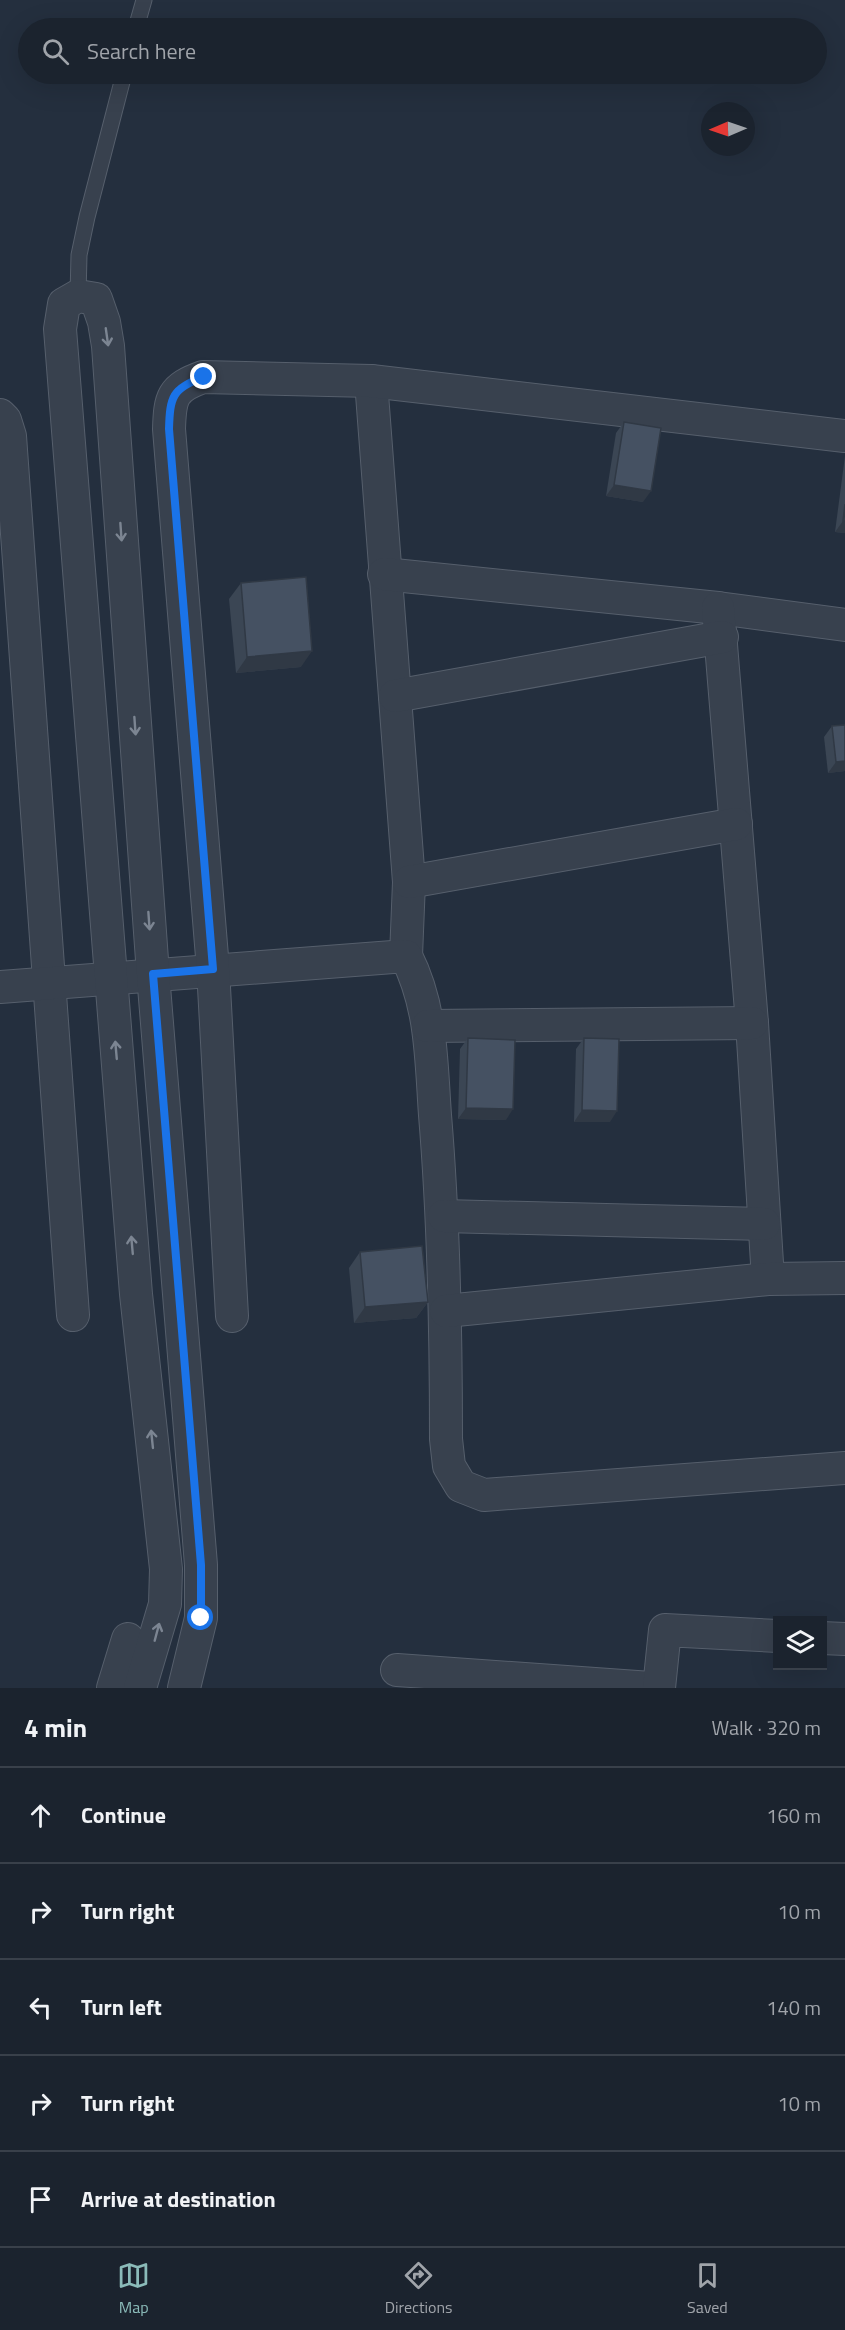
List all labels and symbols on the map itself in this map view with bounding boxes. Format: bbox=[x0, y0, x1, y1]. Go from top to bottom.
north arrow bbox=[701, 102, 755, 156]
one-way arrow bbox=[101, 327, 112, 347]
route end bbox=[190, 363, 216, 389]
one-way arrow bbox=[116, 521, 127, 541]
one-way arrow bbox=[130, 716, 141, 736]
one-way arrow bbox=[144, 910, 155, 930]
one-way arrow bbox=[111, 1041, 122, 1061]
one-way arrow bbox=[126, 1235, 137, 1255]
one-way arrow bbox=[146, 1429, 157, 1449]
route start bbox=[187, 1604, 213, 1630]
one-way arrow bbox=[152, 1623, 164, 1642]

